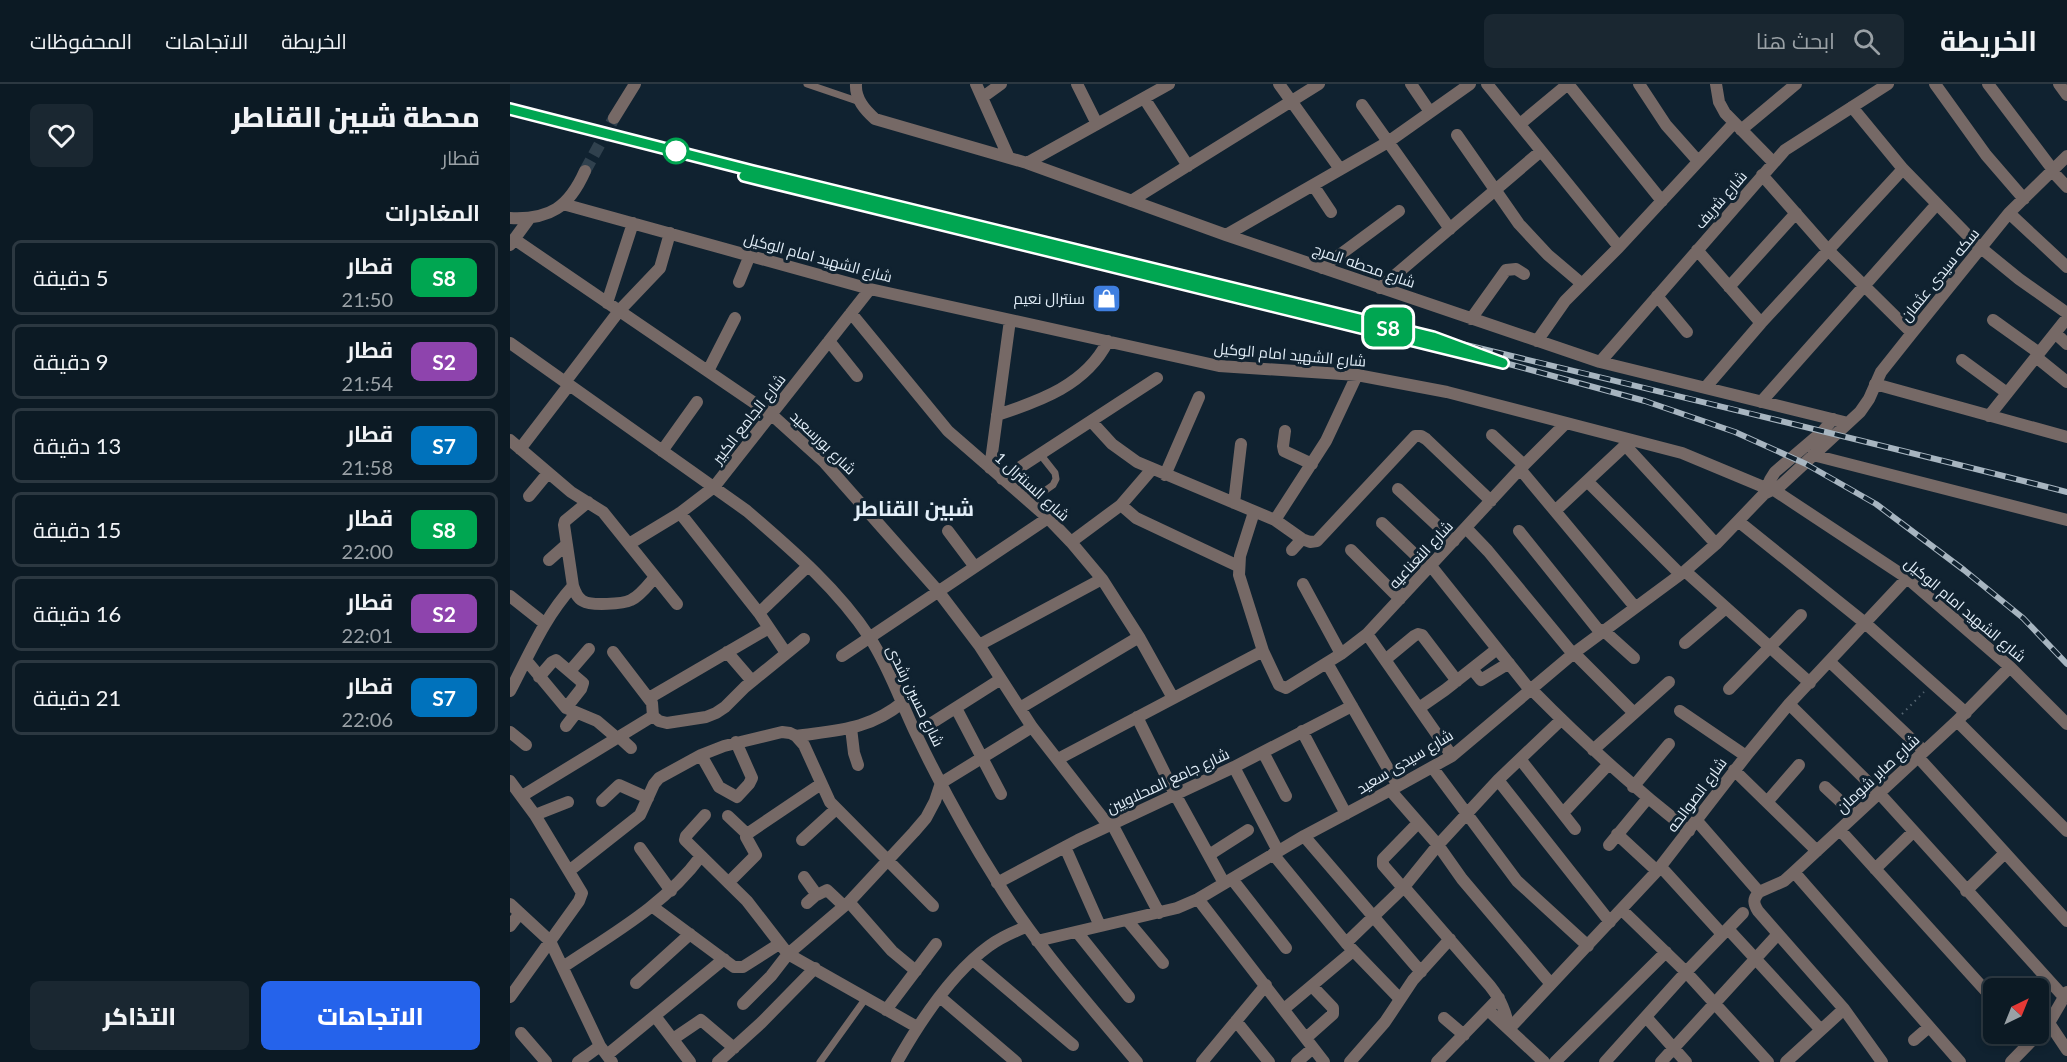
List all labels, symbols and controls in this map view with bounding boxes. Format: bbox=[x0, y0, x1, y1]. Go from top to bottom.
search box bbox=[1484, 14, 1904, 68]
text: الخريطة bbox=[1940, 23, 2037, 57]
icon: search bbox=[1850, 25, 1883, 58]
text: ابحث هنا bbox=[1756, 27, 1835, 54]
text: المحفوظات bbox=[30, 28, 132, 53]
text: الاتجاهات bbox=[165, 28, 248, 53]
text: الخريطة bbox=[281, 28, 347, 53]
text: محطة شبين القناطر bbox=[231, 99, 480, 133]
button: heart bbox=[30, 104, 93, 167]
unlabelled marker bbox=[663, 138, 689, 164]
text: قطار bbox=[442, 145, 480, 169]
street label: شارع شريف bbox=[1690, 167, 1752, 234]
text: المغادرات bbox=[385, 199, 480, 226]
street label: سكه سيدى عثمان bbox=[1896, 224, 1984, 326]
street label: شارع الشهيد امام الوكيل bbox=[741, 229, 894, 288]
street label: شارع محطه المرج bbox=[1310, 239, 1418, 294]
text: قطار bbox=[347, 252, 393, 279]
text: 5 دقيقة bbox=[33, 264, 109, 291]
text: S8 bbox=[432, 265, 456, 290]
shop icon: سنترال نعيم bbox=[1090, 283, 1122, 315]
text: 21:50 bbox=[342, 287, 393, 311]
place label: سنترال نعيم bbox=[1014, 289, 1085, 309]
line badge: S8 bbox=[1361, 308, 1415, 346]
text: S8 bbox=[1376, 315, 1400, 340]
text: قطار bbox=[347, 336, 393, 363]
street label: شارع الشهيد امام الوكيل bbox=[1213, 338, 1367, 373]
text: 9 دقيقة bbox=[33, 348, 109, 375]
text: S2 bbox=[432, 349, 456, 374]
street label: شارع الجامع الكبير bbox=[707, 370, 791, 469]
text: 21:54 bbox=[342, 371, 393, 395]
street label: شارع بورسعيد bbox=[785, 407, 860, 480]
text: قطار bbox=[347, 420, 393, 447]
text: 13 دقيقة bbox=[33, 432, 121, 459]
text: S7 bbox=[432, 433, 456, 458]
street label: شارع السنترال 1 bbox=[990, 448, 1074, 527]
text: 21:58 bbox=[342, 455, 393, 479]
district label: شبين القناطر bbox=[853, 495, 974, 521]
text: قطار bbox=[347, 504, 393, 531]
text: 15 دقيقة bbox=[33, 516, 121, 543]
text: S8 bbox=[432, 517, 456, 542]
street label: شارع النعناعيه bbox=[1384, 517, 1458, 594]
text: 22:00 bbox=[342, 539, 393, 563]
street label: شارع الشهيد امام الوكيل bbox=[1899, 553, 2030, 667]
text: قطار bbox=[347, 588, 393, 615]
text: 16 دقيقة bbox=[33, 600, 121, 627]
text: S2 bbox=[432, 601, 456, 626]
text: 22:01 bbox=[342, 623, 393, 647]
street label: شارع حسين رشدى bbox=[881, 642, 948, 751]
text: قطار bbox=[347, 672, 393, 699]
text: 21 دقيقة bbox=[33, 684, 121, 711]
text: S7 bbox=[432, 685, 456, 710]
text: 22:06 bbox=[342, 707, 393, 731]
street label: شارع سيدى سعيد bbox=[1353, 725, 1458, 800]
street label: شارع صابر شومان bbox=[1832, 730, 1925, 819]
street label: شارع جامع المحلاويين bbox=[1103, 744, 1233, 819]
street label: شارع الصوالحه bbox=[1662, 754, 1732, 837]
north arrow bbox=[1983, 978, 2049, 1044]
map controls bbox=[1983, 978, 2049, 1044]
button: التذاكر bbox=[30, 981, 249, 1050]
button: الاتجاهات bbox=[261, 981, 480, 1050]

